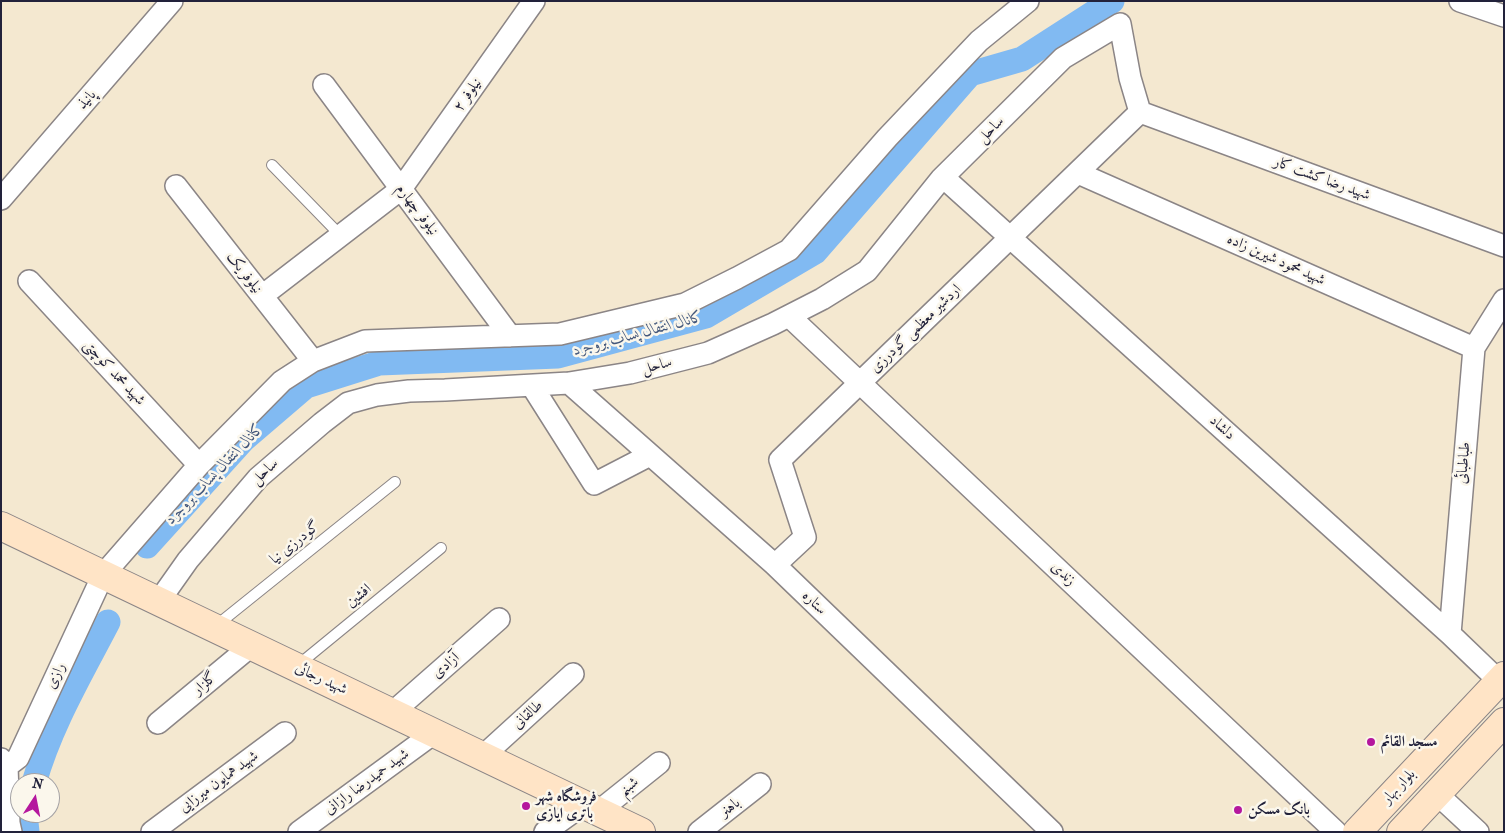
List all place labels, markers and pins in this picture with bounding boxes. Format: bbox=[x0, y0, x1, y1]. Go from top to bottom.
place label: مسجد القائم bbox=[1381, 733, 1438, 751]
marker: مسجد القائم bbox=[1365, 736, 1377, 748]
place label: فروشگاه شهر باتری ایازی bbox=[536, 788, 597, 823]
marker: فروشگاه شهر باتری ایازی bbox=[520, 800, 532, 812]
place label: بانک مسکن bbox=[1248, 801, 1310, 819]
marker: بانک مسکن bbox=[1232, 804, 1244, 816]

